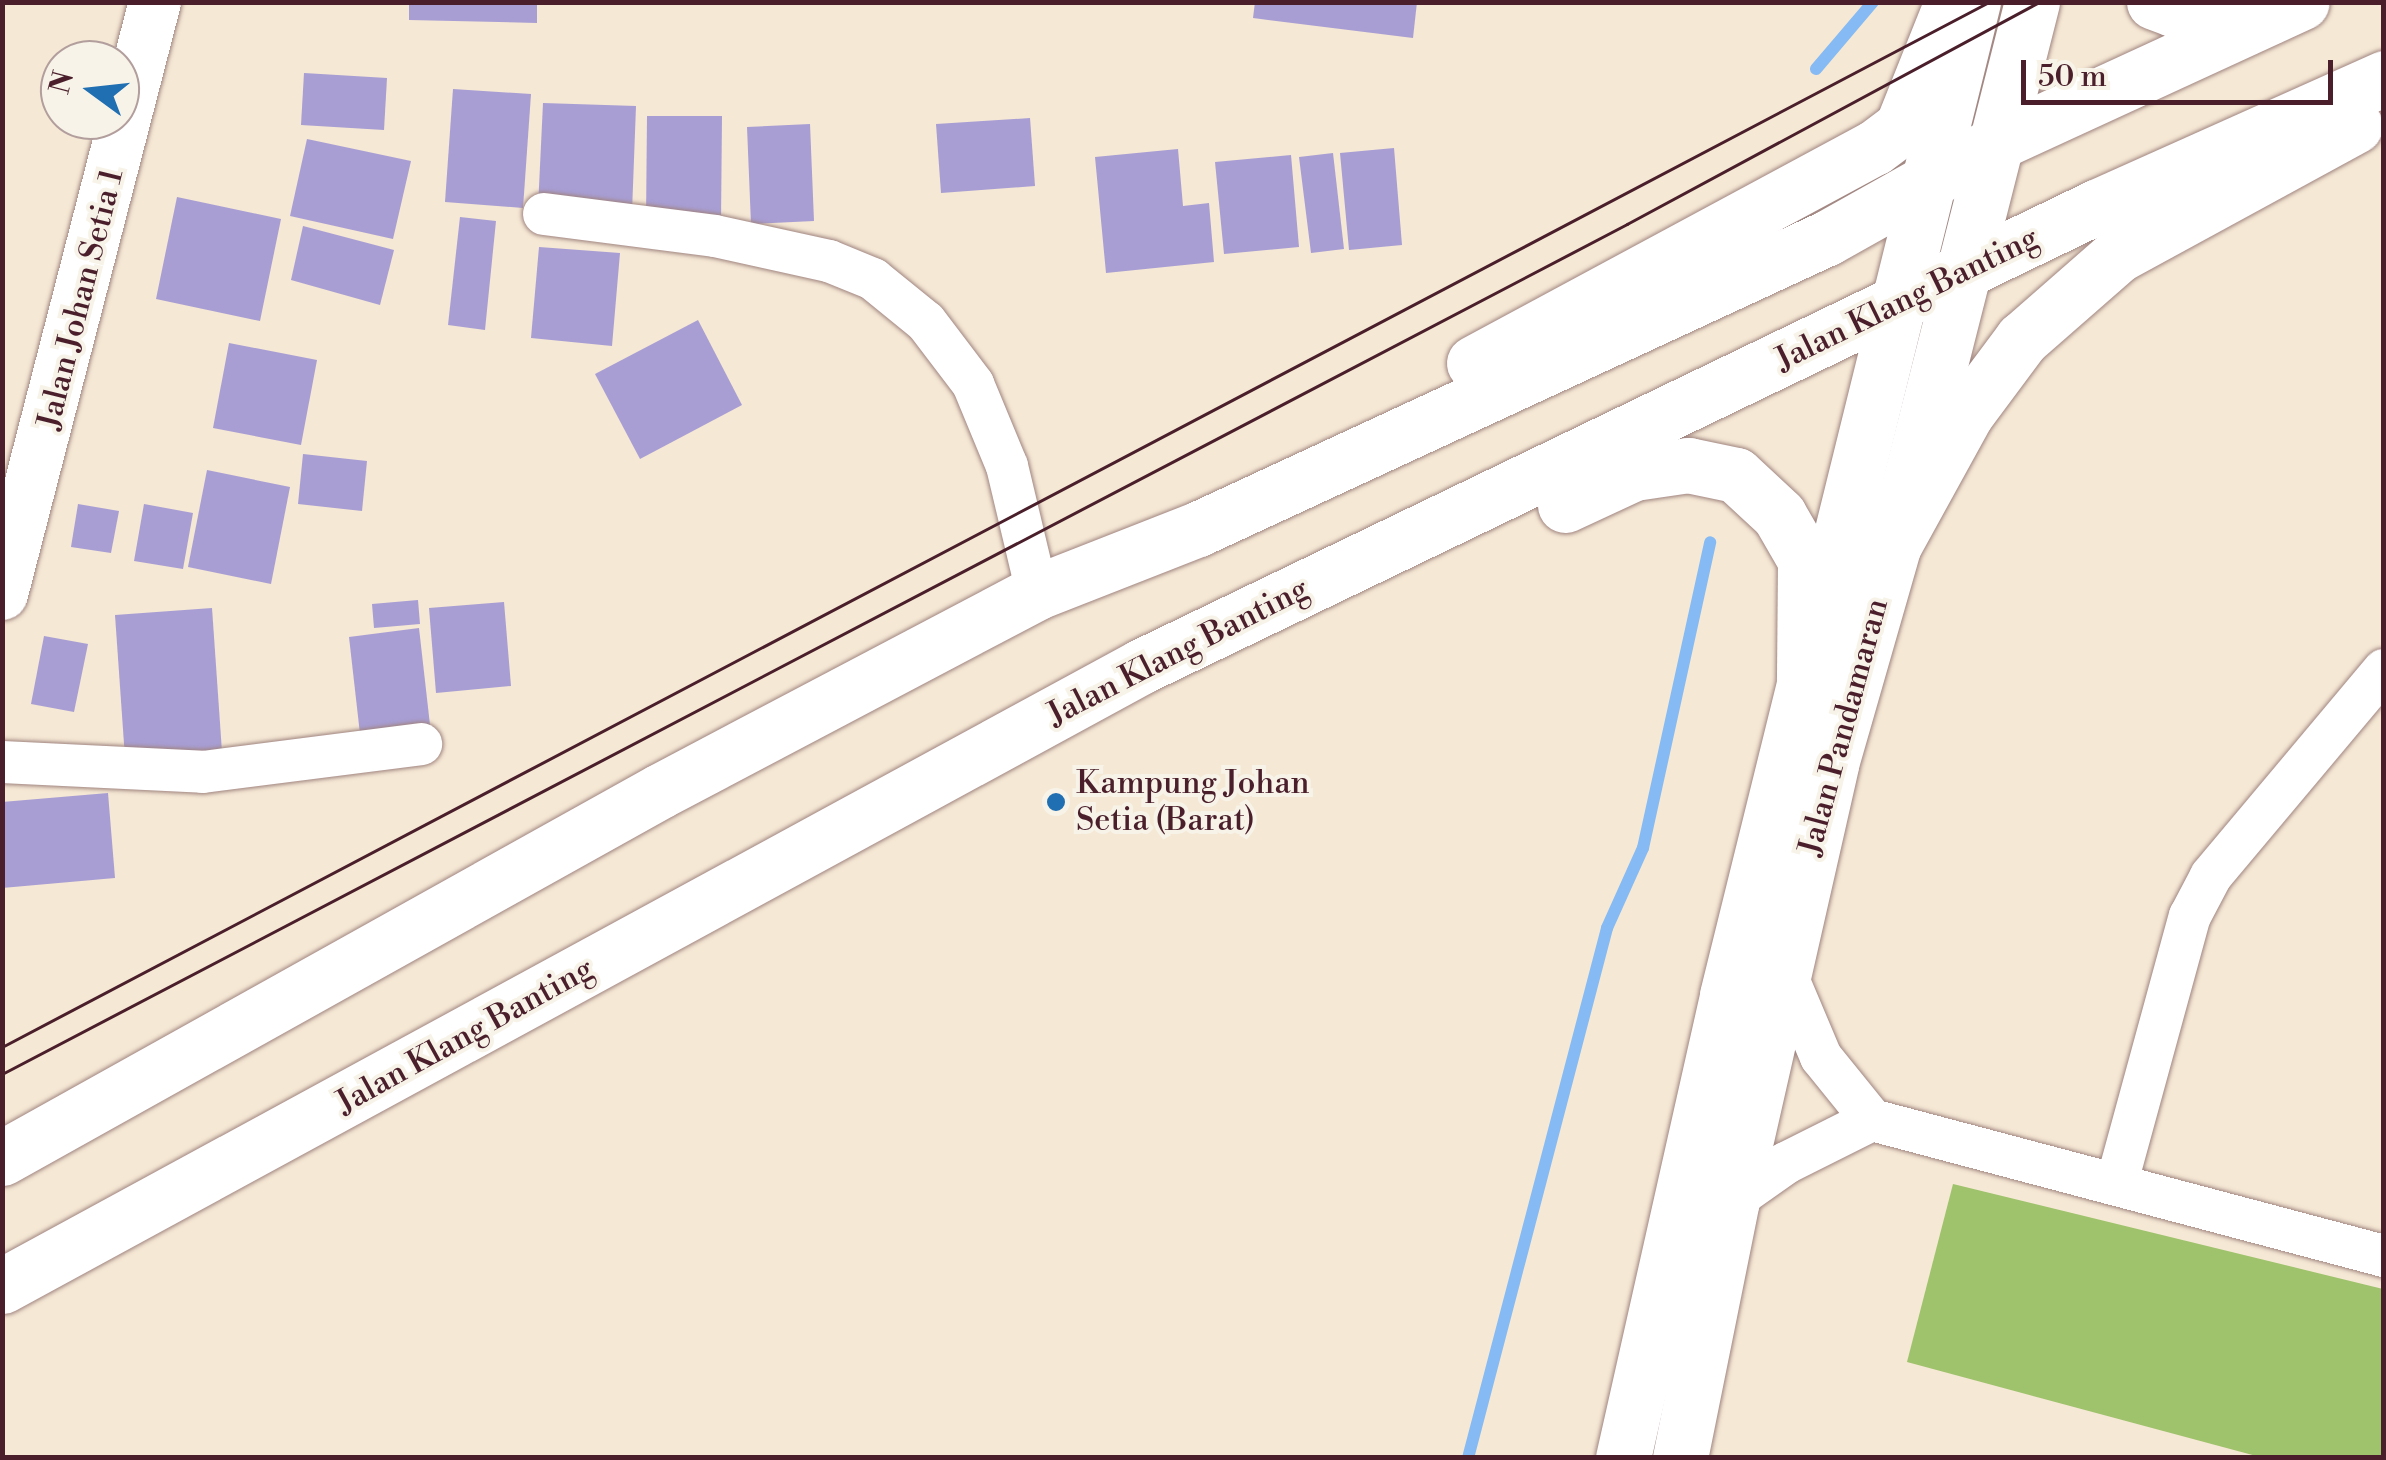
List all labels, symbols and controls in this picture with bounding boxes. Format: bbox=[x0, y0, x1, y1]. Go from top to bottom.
north arrow bbox=[40, 40, 140, 140]
scale bar bbox=[2026, 40, 2338, 102]
text: 50 m bbox=[2038, 58, 2107, 96]
text: N bbox=[43, 67, 82, 98]
street label: Jalan Johan Setia 1 bbox=[30, 165, 132, 433]
street label: Jalan Klang Banting bbox=[1769, 219, 2045, 379]
street label: Jalan Klang Banting bbox=[1041, 570, 1315, 734]
street label: Jalan Pandamaran bbox=[1791, 594, 1897, 860]
place label: Kampung Johan Setia (Barat) bbox=[1076, 765, 1310, 840]
marker: Kampung Johan Setia (Barat) bbox=[1045, 791, 1067, 813]
street label: Jalan Klang Banting bbox=[330, 949, 600, 1123]

